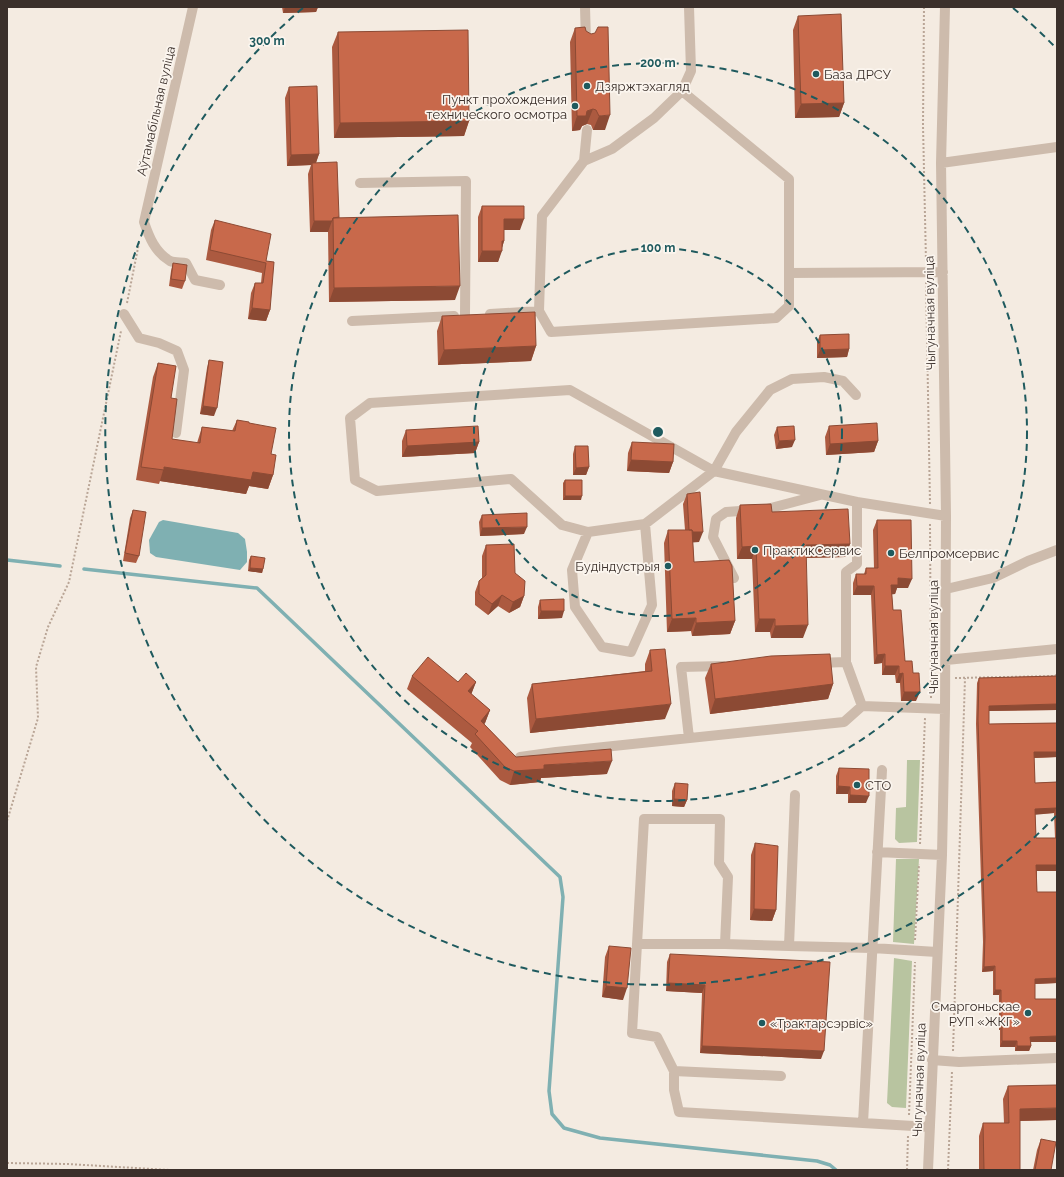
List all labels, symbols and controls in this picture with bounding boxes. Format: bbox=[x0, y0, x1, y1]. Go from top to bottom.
text: 300 m bbox=[249, 34, 285, 48]
street label: Аўтамабільная вуліца bbox=[134, 45, 178, 177]
text: 200 m bbox=[640, 56, 676, 70]
place label: База ДРСУ bbox=[824, 67, 892, 82]
marker: База ДРСУ bbox=[811, 69, 821, 79]
place label: Дзяржтэхагляд bbox=[595, 79, 690, 94]
marker: Дзяржтэхагляд bbox=[582, 81, 592, 91]
place label: Пункт прохождения технического осмотра bbox=[426, 92, 567, 122]
marker: Пункт прохождения технического осмотра bbox=[570, 101, 580, 111]
text: 100 m bbox=[641, 241, 675, 255]
street label: Чыгуначная вуліца bbox=[922, 256, 938, 370]
centre of rings bbox=[651, 425, 665, 439]
place label: ПрактикСервис bbox=[763, 543, 861, 558]
marker: ПрактикСервис bbox=[750, 545, 760, 555]
place label: Белпромсервис bbox=[899, 546, 999, 561]
marker: Белпромсервис bbox=[886, 548, 896, 558]
place label: Будіндустрыя bbox=[575, 559, 660, 574]
marker: Будіндустрыя bbox=[663, 561, 673, 571]
street label: Чыгуначная вуліца bbox=[926, 580, 941, 694]
place label: СТО bbox=[865, 778, 892, 793]
marker: СТО bbox=[852, 780, 862, 790]
place label: Смаргоньскае РУП «ЖКГ» bbox=[931, 999, 1020, 1029]
marker: Смаргоньскае РУП «ЖКГ» bbox=[1023, 1008, 1033, 1018]
place label: «Трактарсэрвіс» bbox=[770, 1016, 873, 1031]
marker: «Трактарсэрвіс» bbox=[757, 1018, 767, 1028]
street label: Чыгуначная вуліца bbox=[910, 1023, 928, 1137]

